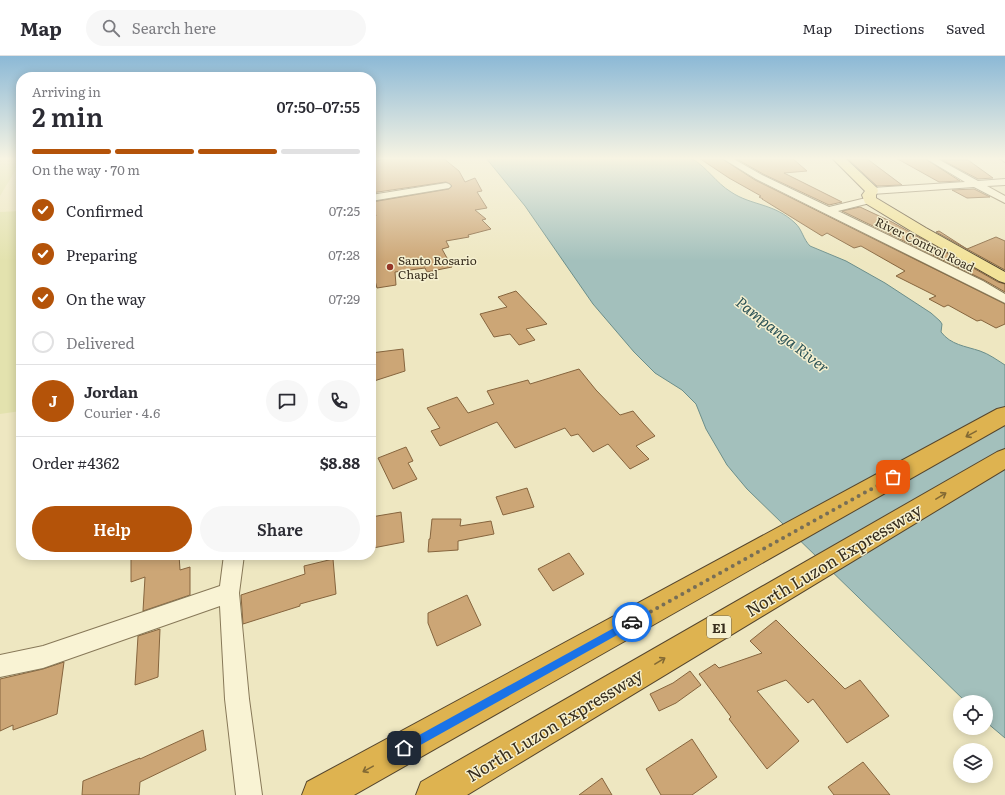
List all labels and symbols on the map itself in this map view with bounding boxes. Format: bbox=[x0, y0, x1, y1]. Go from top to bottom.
street label: River Control Road bbox=[872, 212, 978, 276]
place label: Santo Rosario Chapel bbox=[398, 251, 477, 283]
marker: Santo Rosario Chapel bbox=[385, 262, 395, 272]
water label: Pampanga River bbox=[731, 290, 835, 378]
one-way arrow bbox=[965, 430, 977, 438]
pin bbox=[876, 460, 910, 494]
one-way arrow bbox=[935, 491, 947, 499]
street label: North Luzon Expressway bbox=[740, 496, 926, 622]
courier bbox=[612, 602, 652, 642]
road number: E1 bbox=[707, 616, 731, 638]
one-way arrow bbox=[654, 657, 666, 665]
street label: North Luzon Expressway bbox=[461, 661, 647, 787]
pin bbox=[387, 731, 421, 765]
one-way arrow bbox=[362, 765, 374, 773]

